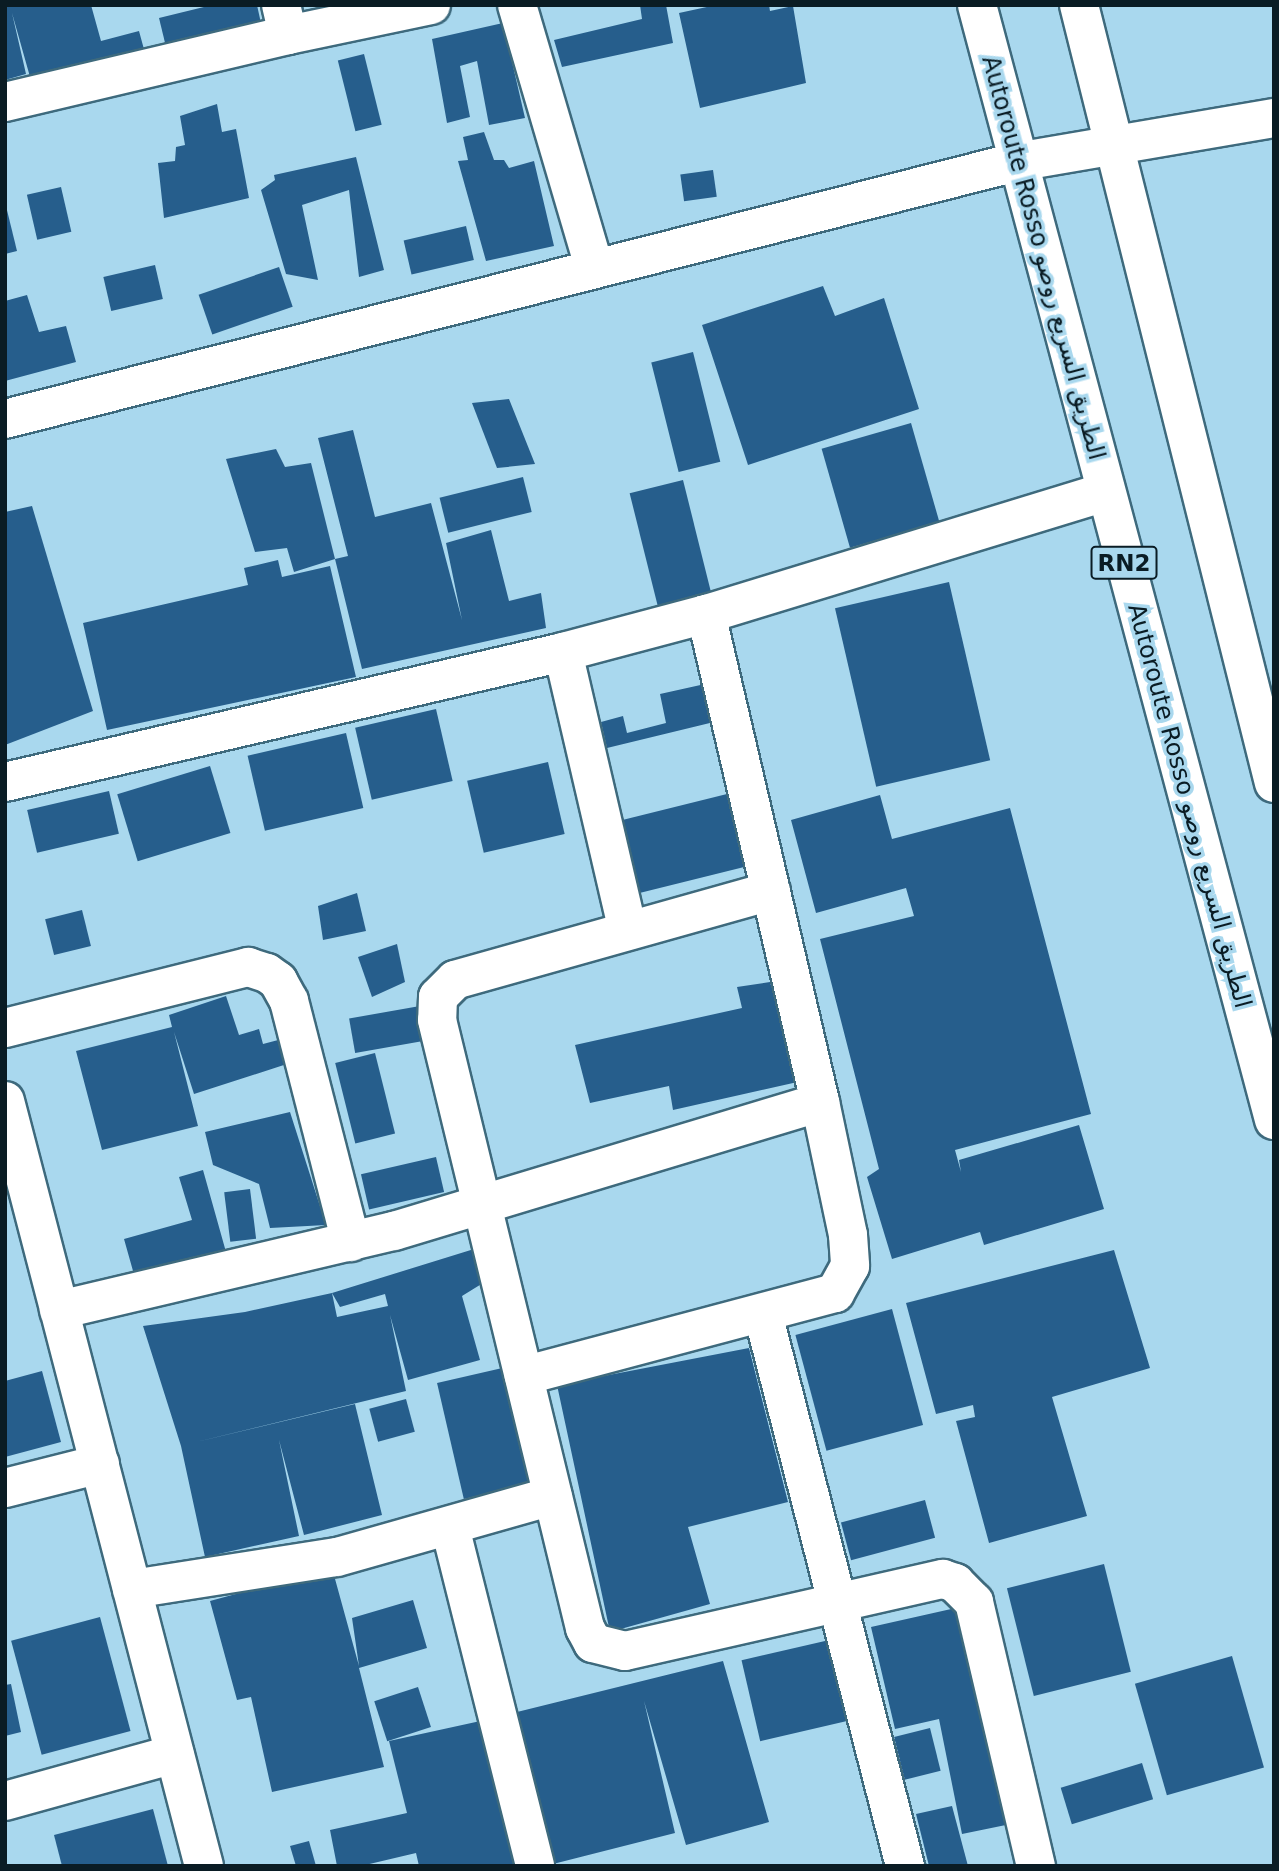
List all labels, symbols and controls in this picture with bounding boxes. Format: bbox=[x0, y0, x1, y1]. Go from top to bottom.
street label: Autoroute Rosso الطريق السريع روصو bbox=[975, 53, 1111, 463]
road number: RN2 bbox=[1089, 544, 1159, 582]
street label: Autoroute Rosso الطريق السريع روصو bbox=[1121, 601, 1257, 1011]

